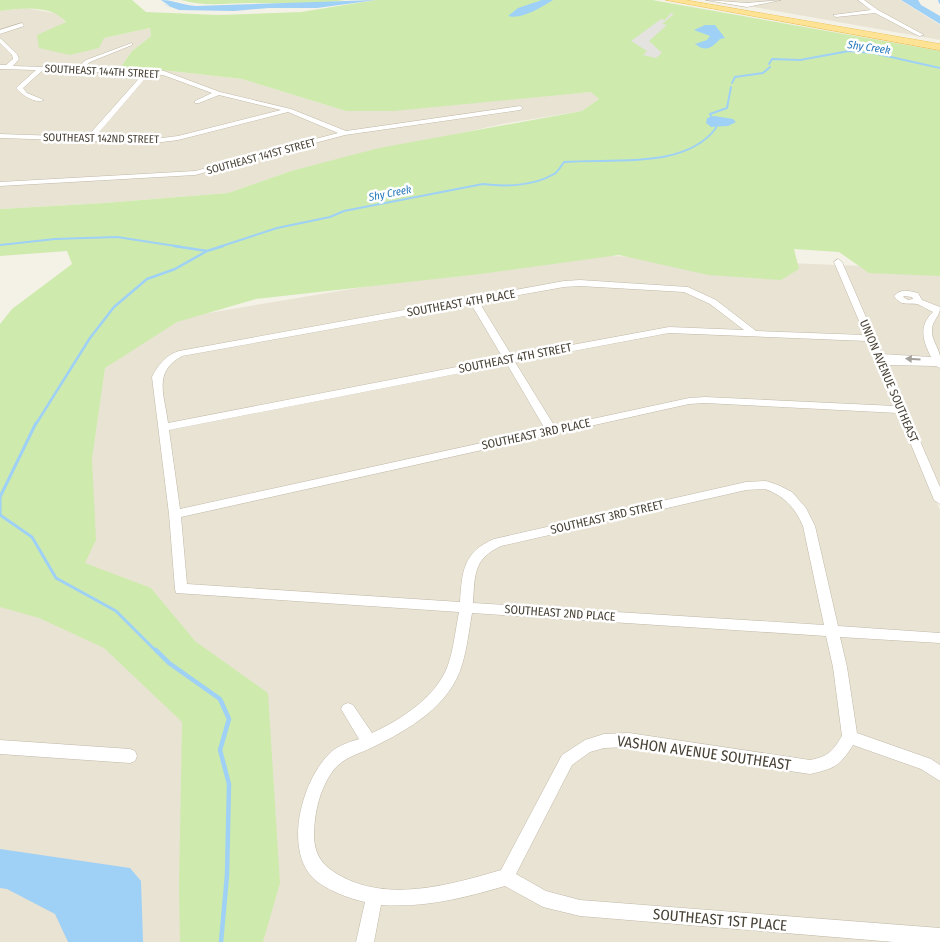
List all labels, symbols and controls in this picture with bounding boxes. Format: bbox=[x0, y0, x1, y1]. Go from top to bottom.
water label: Shy Creek bbox=[846, 38, 892, 57]
street label: SOUTHEAST 144TH STREET bbox=[44, 62, 161, 81]
street label: SOUTHEAST 142ND STREET bbox=[43, 131, 160, 146]
street label: SOUTHEAST 141ST STREET bbox=[205, 135, 318, 177]
water label: Shy Creek bbox=[367, 183, 413, 204]
street label: SOUTHEAST 4TH PLACE bbox=[406, 287, 517, 319]
street label: UNION AVENUE SOUTHEAST bbox=[857, 317, 921, 445]
street label: SOUTHEAST 4TH STREET bbox=[457, 340, 573, 376]
one-way arrow bbox=[905, 354, 921, 362]
street label: SOUTHEAST 3RD PLACE bbox=[480, 416, 592, 452]
street label: SOUTHEAST 3RD STREET bbox=[549, 497, 665, 537]
street label: SOUTHEAST 2ND PLACE bbox=[504, 602, 616, 624]
street label: VASHON AVENUE SOUTHEAST bbox=[616, 732, 792, 774]
street label: SOUTHEAST 1ST PLACE bbox=[652, 905, 788, 935]

